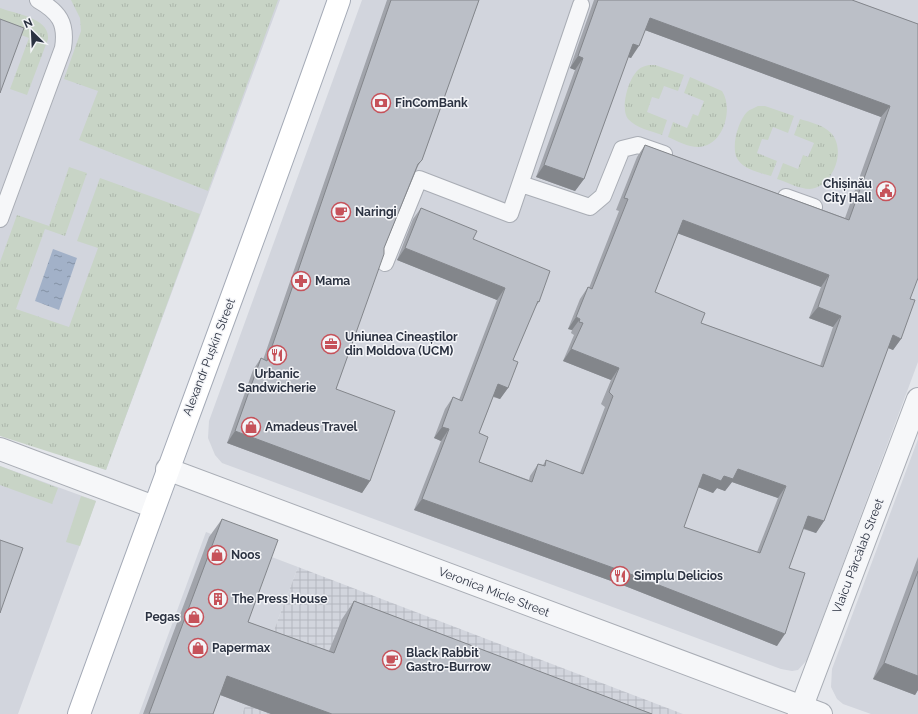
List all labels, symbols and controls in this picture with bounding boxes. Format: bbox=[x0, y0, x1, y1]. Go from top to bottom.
north arrow bbox=[12, 12, 52, 52]
text: N bbox=[22, 16, 35, 31]
bank icon: FinComBank bbox=[370, 92, 392, 114]
place label: FinComBank bbox=[395, 96, 468, 110]
place label: Chișinău City Hall bbox=[823, 177, 872, 205]
public building icon: Chișinău City Hall bbox=[875, 180, 897, 202]
cafe icon: Naringi bbox=[330, 201, 352, 223]
place label: Naringi bbox=[355, 205, 397, 219]
pharmacy icon: Mama bbox=[290, 270, 312, 292]
place label: Mama bbox=[315, 274, 350, 288]
street label: Alexandr Pușkin Street bbox=[180, 296, 238, 418]
place label: Uniunea Cineaștilor din Moldova (UCM) bbox=[345, 330, 458, 358]
office icon: Uniunea Cineaștilor din Moldova (UCM) bbox=[320, 333, 342, 355]
restaurant icon: Urbanic Sandwicherie bbox=[266, 344, 288, 366]
place label: Urbanic Sandwicherie bbox=[238, 367, 316, 395]
shop icon: Amadeus Travel bbox=[240, 416, 262, 438]
place label: Amadeus Travel bbox=[265, 420, 358, 434]
street label: Vlaicu Pârcălab Street bbox=[830, 497, 886, 615]
shop icon: Noos bbox=[206, 544, 228, 566]
place label: Noos bbox=[231, 548, 261, 562]
street label: Veronica Micle Street bbox=[437, 564, 551, 620]
restaurant icon: Simplu Delicios bbox=[609, 565, 631, 587]
place label: Simplu Delicios bbox=[634, 569, 723, 583]
building icon: The Press House bbox=[207, 588, 229, 610]
place label: The Press House bbox=[232, 592, 327, 606]
shop icon: Pegas bbox=[183, 606, 205, 628]
place label: Pegas bbox=[145, 610, 180, 624]
shop icon: Papermax bbox=[187, 637, 209, 659]
place label: Papermax bbox=[212, 641, 271, 655]
place label: Black Rabbit Gastro-Burrow bbox=[406, 646, 492, 674]
cafe icon: Black Rabbit Gastro-Burrow bbox=[381, 649, 403, 671]

